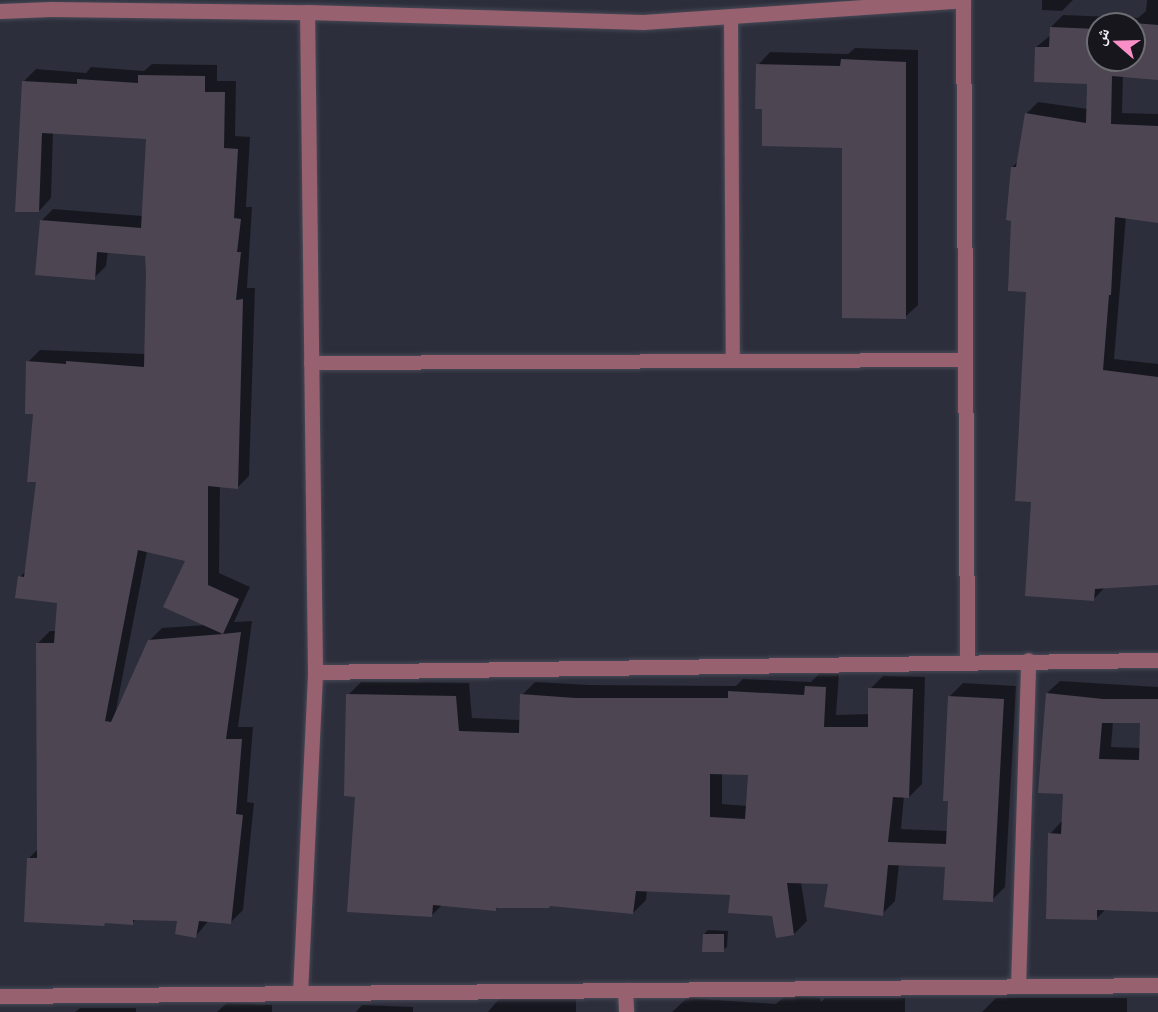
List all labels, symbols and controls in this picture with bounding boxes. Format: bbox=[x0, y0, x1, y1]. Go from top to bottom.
north arrow bbox=[1086, 12, 1146, 72]
text: ش bbox=[1088, 25, 1114, 48]

